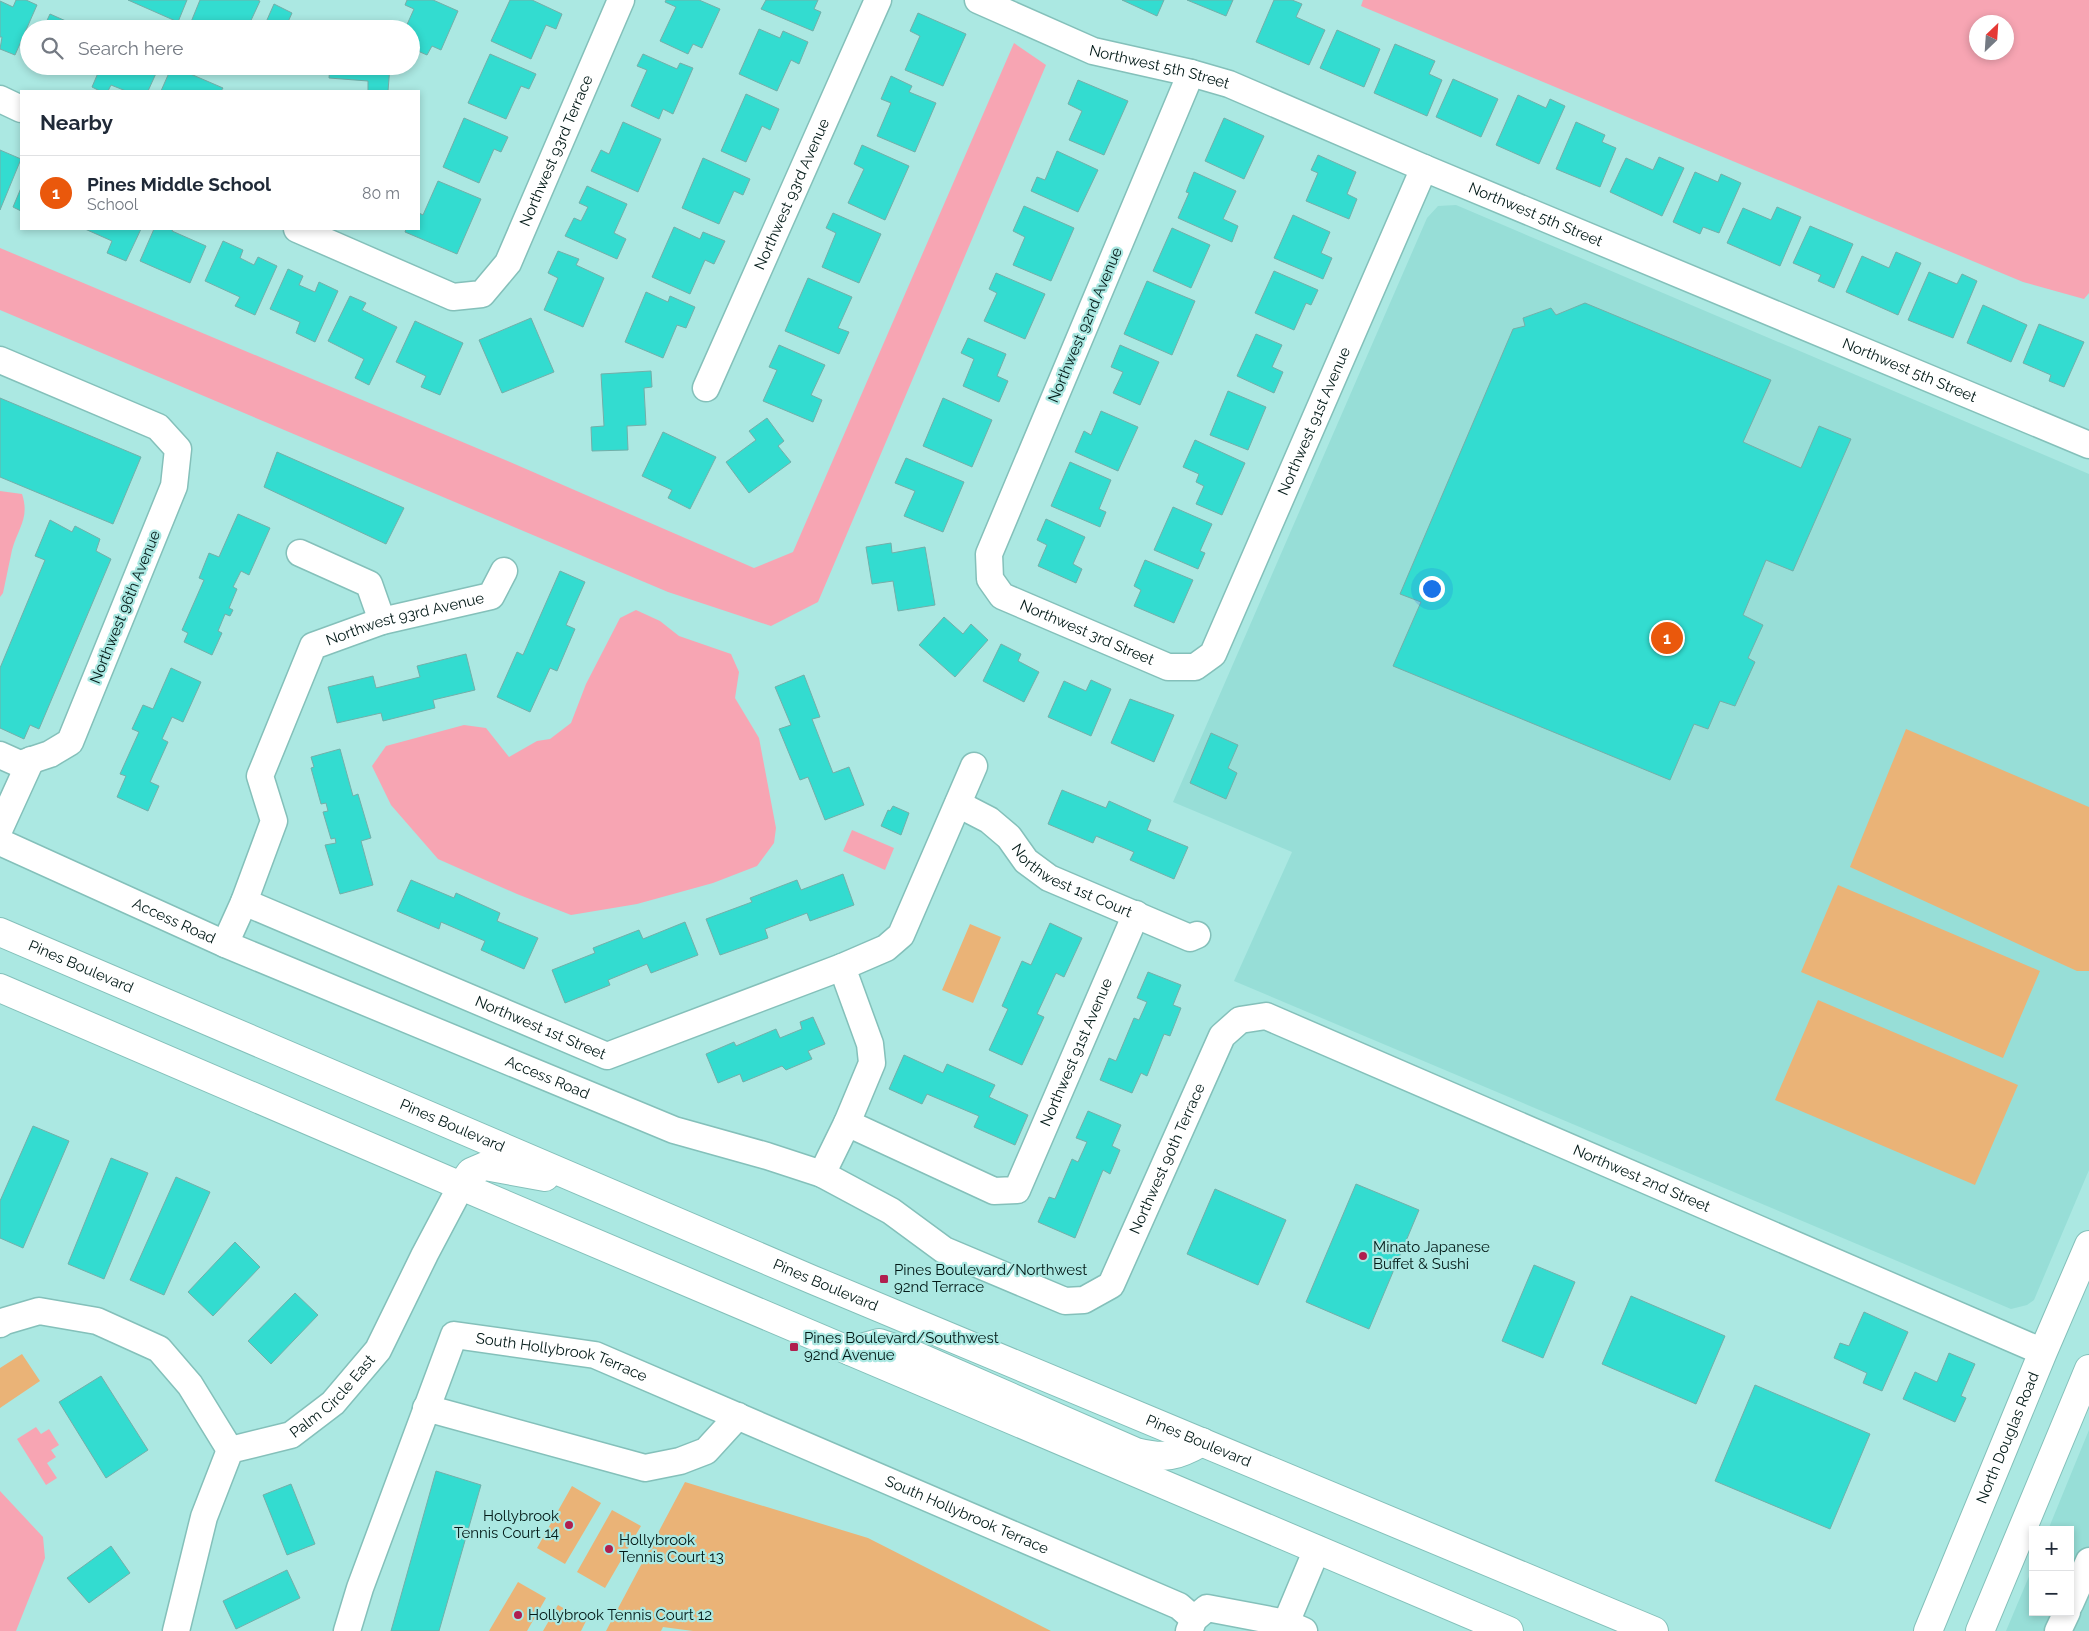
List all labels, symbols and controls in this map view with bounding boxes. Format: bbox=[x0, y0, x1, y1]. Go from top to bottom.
north arrow bbox=[1969, 15, 2014, 60]
search box bbox=[20, 20, 420, 75]
icon: search bbox=[38, 34, 66, 62]
text: Search here bbox=[78, 37, 184, 59]
street label: Northwest 5th Street bbox=[1088, 41, 1231, 93]
street label: Northwest 93rd Terrace bbox=[516, 72, 597, 229]
text: Nearby bbox=[40, 110, 113, 135]
street label: Northwest 93rd Avenue bbox=[751, 116, 833, 273]
text: Pines Middle School bbox=[87, 173, 271, 195]
street label: Northwest 5th Street bbox=[1466, 179, 1605, 250]
text: 1 bbox=[52, 184, 60, 203]
text: 80 m bbox=[362, 184, 400, 203]
text: School bbox=[87, 195, 138, 214]
street label: Northwest 92nd Avenue bbox=[1044, 245, 1126, 405]
street label: Northwest 5th Street bbox=[1840, 334, 1979, 406]
street label: Northwest 91st Avenue bbox=[1274, 344, 1354, 498]
street label: Northwest 96th Avenue bbox=[86, 528, 164, 686]
your location bbox=[1419, 576, 1445, 602]
street label: Northwest 93rd Avenue bbox=[323, 589, 486, 650]
street label: Northwest 3rd Street bbox=[1017, 596, 1157, 669]
pin: 1 bbox=[1651, 619, 1683, 657]
street label: Northwest 1st Court bbox=[1008, 840, 1135, 921]
street label: Access Road bbox=[130, 894, 218, 948]
street label: Pines Boulevard bbox=[26, 936, 136, 997]
street label: Northwest 91st Avenue bbox=[1037, 975, 1116, 1129]
street label: Northwest 1st Street bbox=[472, 992, 609, 1063]
street label: Access Road bbox=[503, 1052, 592, 1103]
street label: Northwest 90th Terrace bbox=[1126, 1080, 1209, 1237]
street label: Pines Boulevard bbox=[397, 1095, 507, 1156]
street label: Northwest 2nd Street bbox=[1570, 1141, 1713, 1216]
place label: Minato Japanese Buffet & Sushi bbox=[1373, 1238, 1490, 1273]
marker: Minato Japanese Buffet & Sushi bbox=[1357, 1250, 1369, 1262]
street label: Pines Boulevard bbox=[770, 1255, 881, 1315]
place label: Pines Boulevard/Northwest 92nd Terrace bbox=[894, 1261, 1087, 1296]
marker: Pines Boulevard/Northwest 92nd Terrace bbox=[878, 1273, 890, 1285]
street label: South Hollybrook Terrace bbox=[475, 1329, 650, 1385]
place label: Pines Boulevard/Southwest 92nd Avenue bbox=[804, 1329, 999, 1364]
marker: Pines Boulevard/Southwest 92nd Avenue bbox=[788, 1341, 800, 1353]
street label: Palm Circle East bbox=[286, 1351, 379, 1442]
street label: North Douglas Road bbox=[1973, 1369, 2043, 1506]
street label: Pines Boulevard bbox=[1143, 1411, 1254, 1471]
street label: South Hollybrook Terrace bbox=[882, 1472, 1051, 1558]
place label: Hollybrook Tennis Court 14 bbox=[454, 1507, 559, 1542]
marker: Hollybrook Tennis Court 14 bbox=[563, 1519, 575, 1531]
map controls bbox=[2029, 1526, 2074, 1616]
button: + bbox=[2029, 1526, 2074, 1571]
place label: Hollybrook Tennis Court 13 bbox=[619, 1531, 724, 1566]
marker: Hollybrook Tennis Court 13 bbox=[603, 1543, 615, 1555]
button: − bbox=[2029, 1571, 2074, 1616]
place label: Hollybrook Tennis Court 12 bbox=[528, 1606, 712, 1624]
marker: Hollybrook Tennis Court 12 bbox=[512, 1609, 524, 1621]

